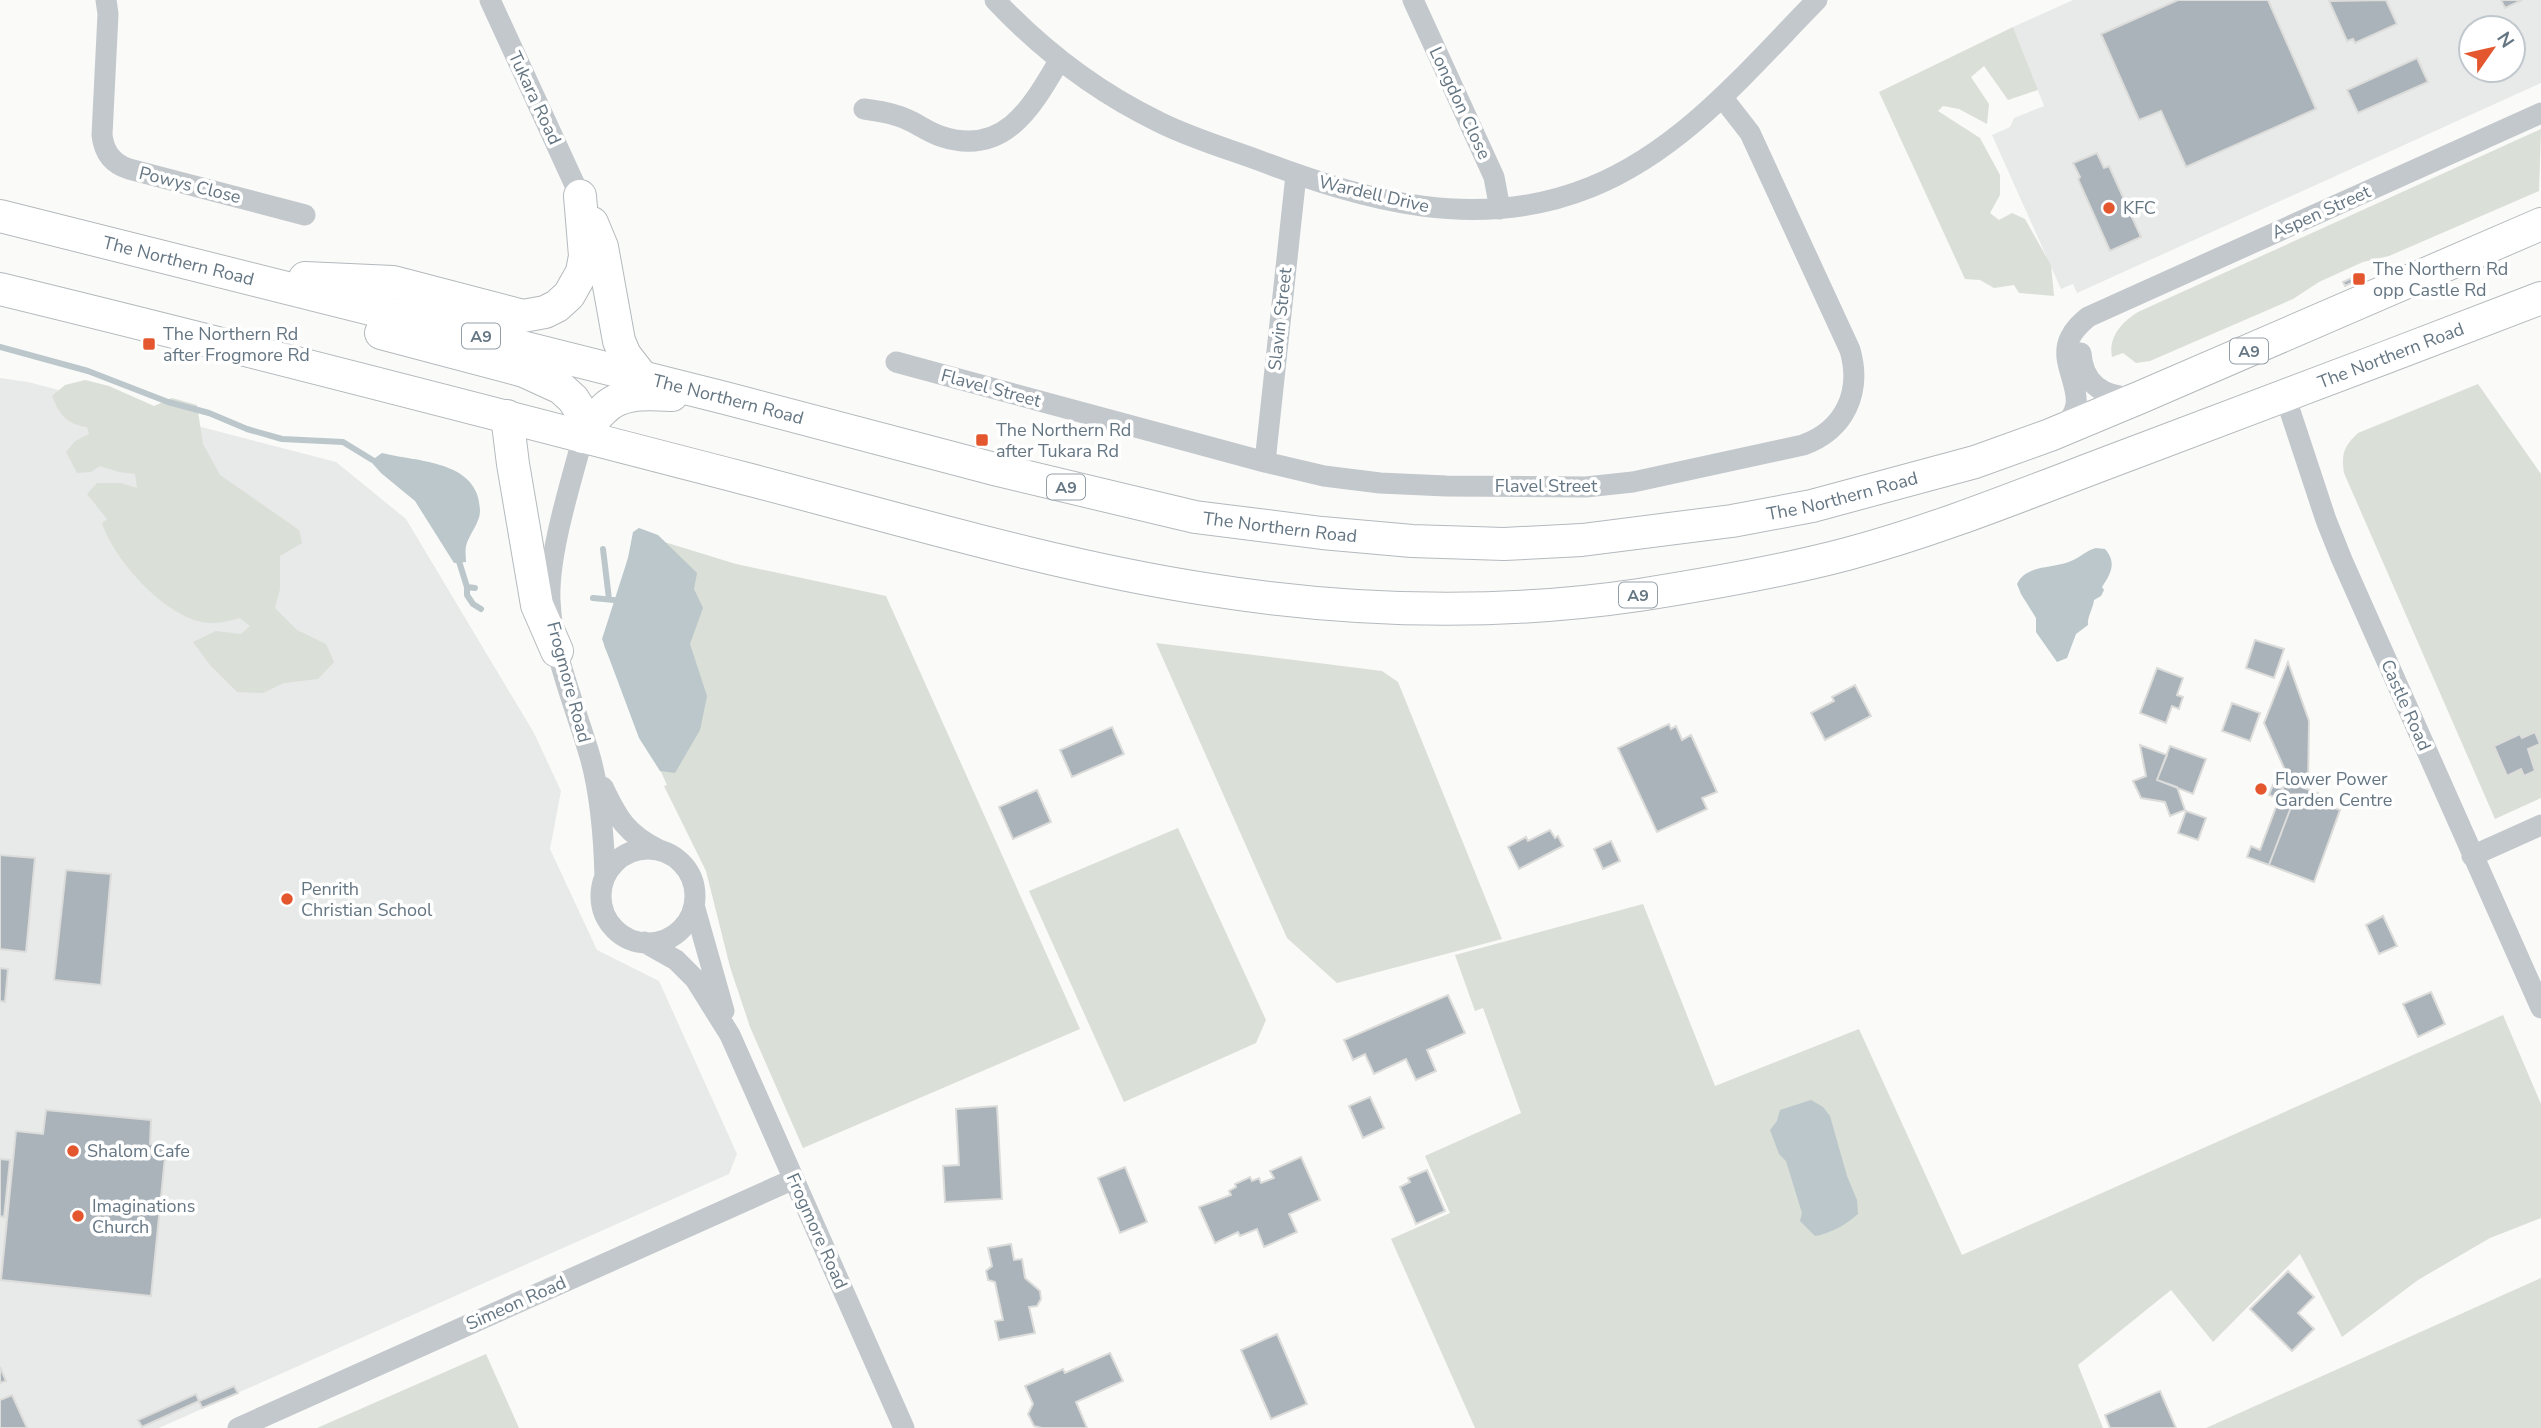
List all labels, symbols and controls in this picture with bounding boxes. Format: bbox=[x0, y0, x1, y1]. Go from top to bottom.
north arrow bbox=[2457, 14, 2527, 84]
text: N bbox=[2491, 27, 2520, 53]
street label: Longdon Close bbox=[1423, 43, 1497, 163]
street label: Tukara Road bbox=[503, 47, 567, 149]
street label: Powys Close bbox=[136, 161, 244, 209]
street label: Wardell Drive bbox=[1316, 170, 1432, 218]
street label: Aspen Street bbox=[2268, 179, 2375, 244]
place label: KFC bbox=[2123, 196, 2156, 220]
marker: KFC bbox=[2101, 200, 2117, 216]
street label: The Northern Road bbox=[100, 230, 257, 291]
place label: The Northern Rd opp Castle Rd bbox=[2373, 257, 2508, 302]
street label: Slavin Street bbox=[1263, 266, 1297, 372]
marker: The Northern Rd opp Castle Rd bbox=[2351, 271, 2367, 287]
street label: The Northern Road bbox=[2314, 317, 2467, 394]
place label: The Northern Rd after Frogmore Rd bbox=[163, 322, 310, 367]
road number: A9 bbox=[462, 324, 500, 348]
marker: The Northern Rd after Frogmore Rd bbox=[141, 336, 157, 352]
road number: A9 bbox=[2230, 338, 2268, 364]
street label: Flavel Street bbox=[938, 363, 1044, 413]
street label: The Northern Road bbox=[650, 368, 806, 430]
place label: The Northern Rd after Tukara Rd bbox=[996, 418, 1131, 463]
marker: The Northern Rd after Tukara Rd bbox=[974, 432, 990, 448]
street label: The Northern Road bbox=[1765, 466, 1920, 526]
road number: A9 bbox=[1047, 474, 1085, 500]
street label: Flavel Street bbox=[1495, 474, 1598, 498]
street label: The Northern Road bbox=[1202, 506, 1358, 548]
road number: A9 bbox=[1619, 582, 1657, 608]
street label: Frogmore Road bbox=[541, 619, 597, 745]
street label: Castle Road bbox=[2375, 656, 2437, 754]
place label: Flower Power Garden Centre bbox=[2275, 767, 2392, 812]
marker: Flower Power Garden Centre bbox=[2253, 781, 2269, 797]
place label: Penrith Christian School bbox=[301, 877, 433, 922]
marker: Penrith Christian School bbox=[279, 891, 295, 907]
place label: Shalom Cafe bbox=[87, 1139, 190, 1163]
marker: Shalom Cafe bbox=[65, 1143, 81, 1159]
street label: Frogmore Road bbox=[781, 1169, 853, 1293]
place label: Imaginations Church bbox=[92, 1194, 195, 1239]
marker: Imaginations Church bbox=[70, 1208, 86, 1224]
street label: Simeon Road bbox=[462, 1270, 570, 1336]

